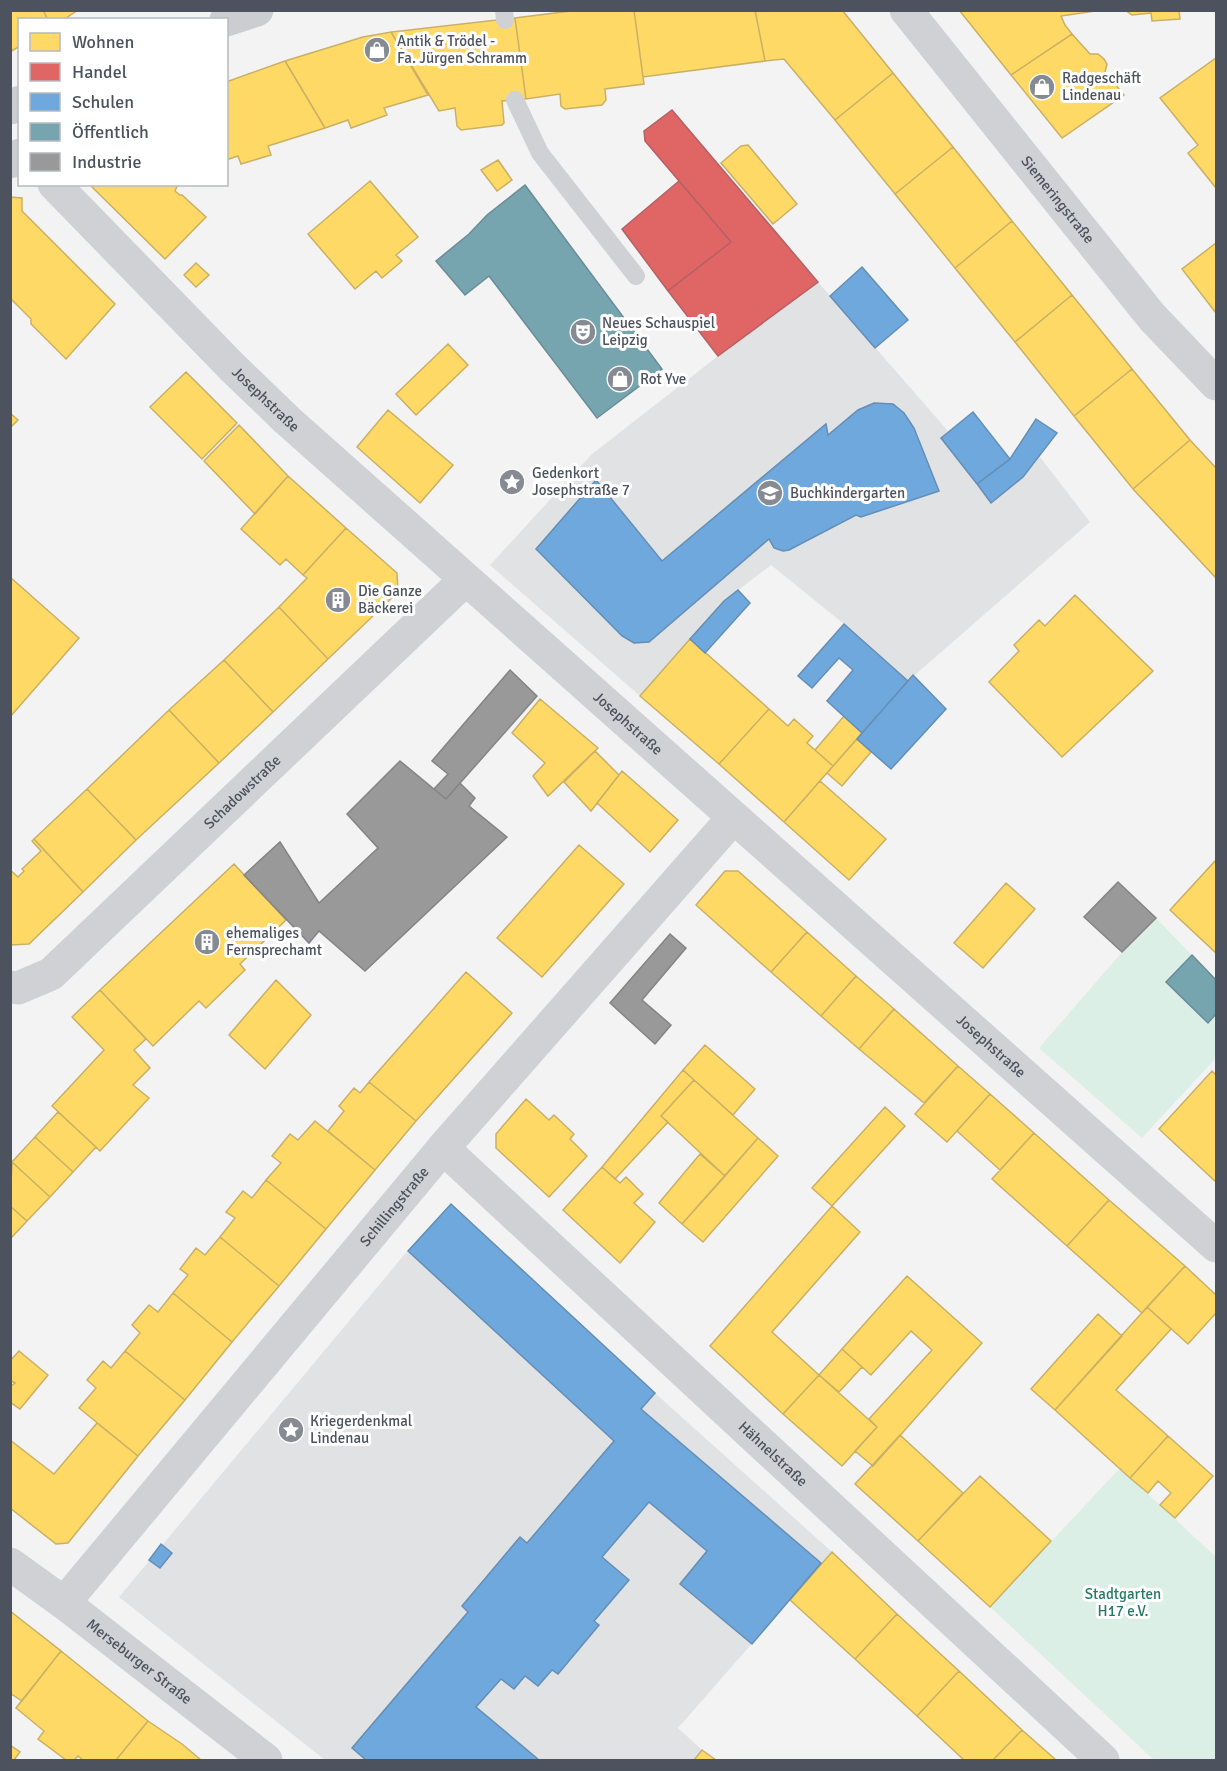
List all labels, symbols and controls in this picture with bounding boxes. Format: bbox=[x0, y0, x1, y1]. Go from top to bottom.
legend bbox=[18, 18, 228, 186]
text: Wohnen bbox=[72, 31, 134, 53]
place label: Antik & Trödel - Fa. Jürgen Schramm bbox=[397, 32, 527, 67]
shop icon: Antik & Trödel - Fa. Jürgen Schramm bbox=[362, 35, 392, 65]
text: Handel bbox=[72, 61, 127, 83]
place label: Radgeschäft Lindenau bbox=[1062, 69, 1141, 104]
shop icon: Radgeschäft Lindenau bbox=[1027, 72, 1057, 102]
text: Schulen bbox=[72, 91, 134, 113]
text: Öffentlich bbox=[72, 121, 149, 143]
text: Industrie bbox=[72, 151, 142, 173]
street label: Siemeringstraße bbox=[1017, 152, 1098, 247]
place label: Neues Schauspiel Leipzig bbox=[602, 314, 715, 349]
theatre icon: Neues Schauspiel Leipzig bbox=[568, 317, 598, 347]
street label: Josephstraße bbox=[228, 363, 303, 436]
shop icon: Rot Yve bbox=[605, 364, 635, 394]
place label: Rot Yve bbox=[640, 370, 686, 388]
place label: Gedenkort Josephstraße 7 bbox=[532, 464, 630, 499]
place icon: Gedenkort Josephstraße 7 bbox=[497, 467, 527, 497]
school or university icon: Buchkindergarten bbox=[755, 478, 785, 508]
place label: Buchkindergarten bbox=[790, 484, 905, 502]
place label: Die Ganze Bäckerei bbox=[358, 582, 422, 617]
building icon: Die Ganze Bäckerei bbox=[323, 585, 353, 615]
street label: Josephstraße bbox=[590, 688, 666, 759]
street label: Schadowstraße bbox=[200, 751, 284, 833]
place label: ehemaliges Fernsprechamt bbox=[226, 924, 322, 959]
building icon: ehemaliges Fernsprechamt bbox=[192, 927, 222, 957]
street label: Josephstraße bbox=[953, 1011, 1030, 1082]
street label: Schillingstraße bbox=[356, 1163, 433, 1250]
place label: Kriegerdenkmal Lindenau bbox=[310, 1412, 412, 1447]
place icon: Kriegerdenkmal Lindenau bbox=[276, 1415, 306, 1445]
street label: Hähnelstraße bbox=[735, 1418, 811, 1490]
park label: Stadtgarten H17 e.V. bbox=[1085, 1585, 1161, 1620]
street label: Merseburger Straße bbox=[83, 1615, 196, 1708]

